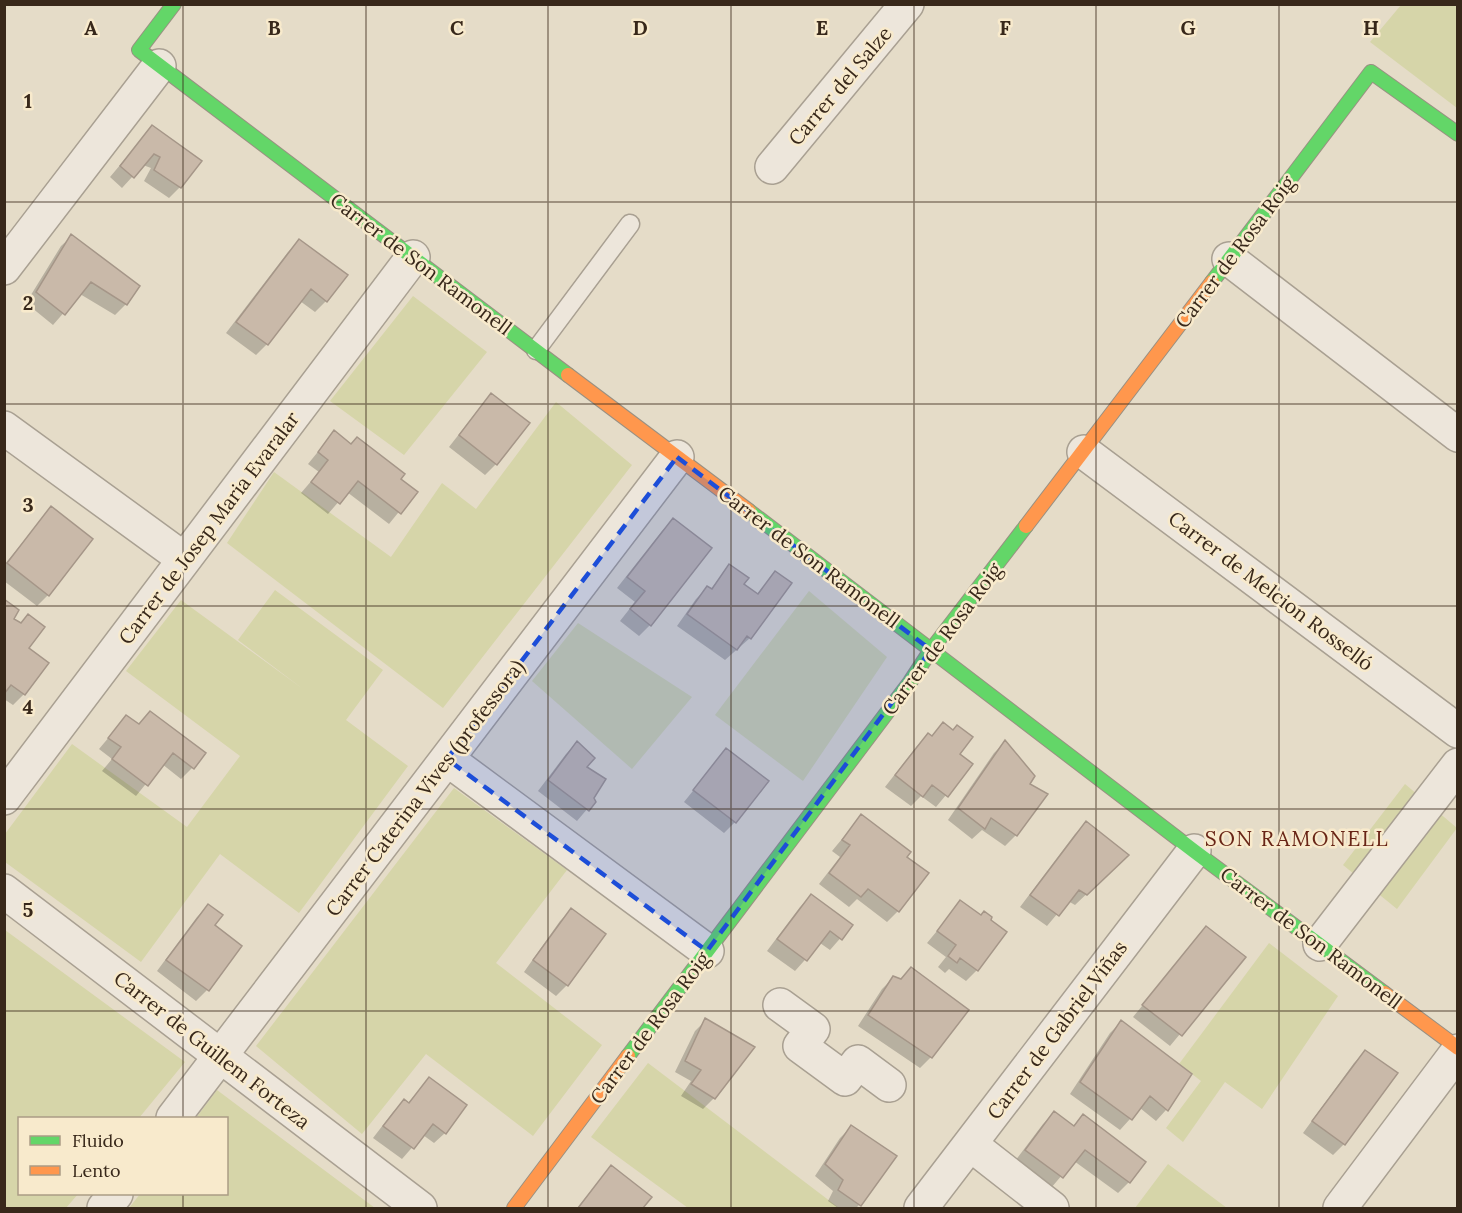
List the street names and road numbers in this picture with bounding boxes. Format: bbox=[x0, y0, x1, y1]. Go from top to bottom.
street label: Carrer del Salze bbox=[783, 21, 897, 150]
street label: Carrer de Rosa Roig bbox=[1169, 170, 1301, 333]
street label: Carrer de Son Ramonell bbox=[326, 187, 517, 340]
street label: Carrer de Josep Maria Evaralar bbox=[113, 406, 305, 649]
street label: Carrer de Son Ramonell bbox=[714, 480, 905, 633]
street label: Carrer de Melcion Rosselló bbox=[1164, 505, 1379, 676]
street label: Carrer de Rosa Roig bbox=[876, 557, 1008, 720]
street label: Carrer Caterina Vives (professora) bbox=[320, 654, 530, 922]
street label: Carrer de Son Ramonell bbox=[1216, 861, 1407, 1014]
street label: Carrer de Gabriel Viñas bbox=[981, 935, 1132, 1124]
street label: Carrer de Rosa Roig bbox=[584, 946, 716, 1109]
street label: Carrer de Guillem Forteza bbox=[109, 965, 315, 1134]

